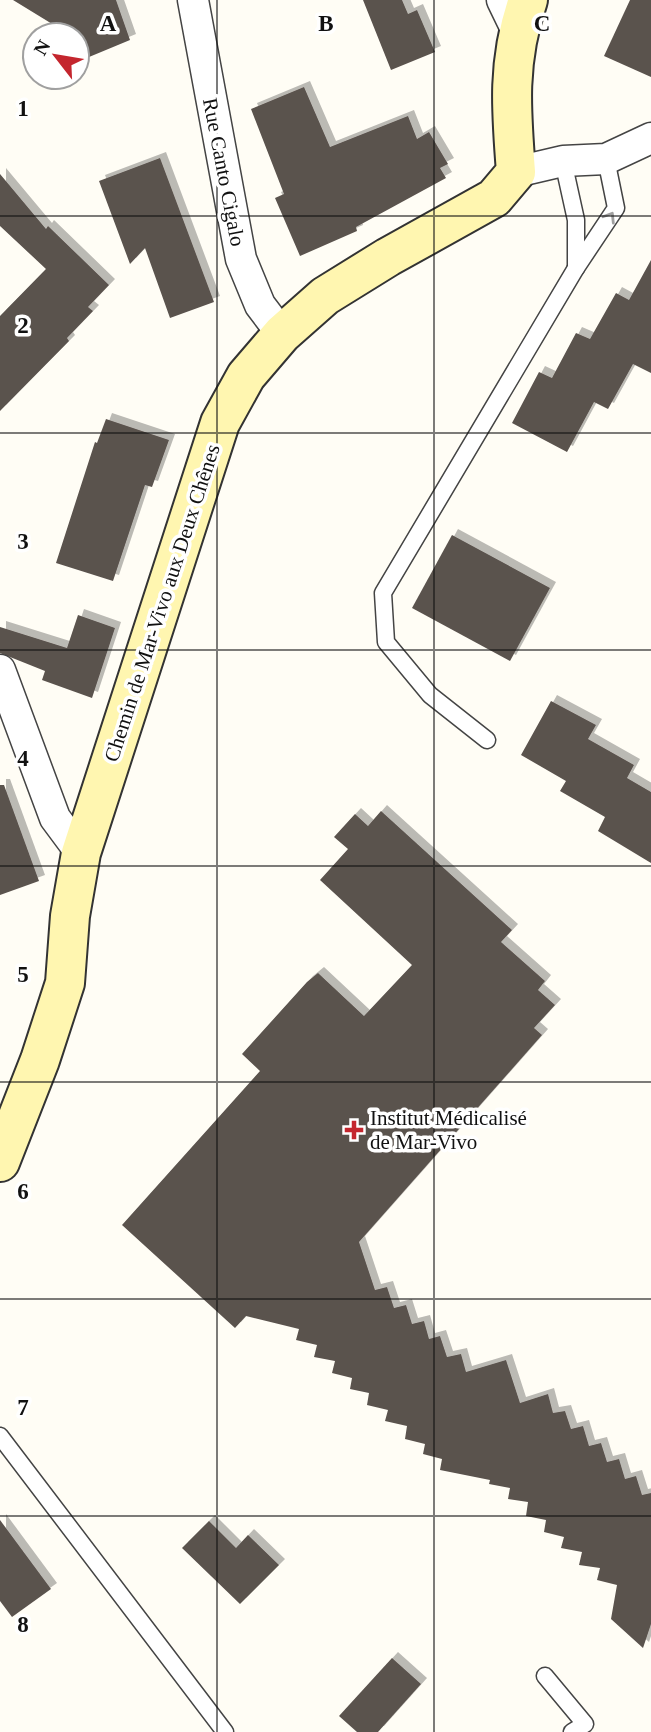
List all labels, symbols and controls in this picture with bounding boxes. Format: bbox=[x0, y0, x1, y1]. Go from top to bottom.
text: A bbox=[100, 11, 117, 36]
text: B bbox=[318, 11, 334, 36]
text: C bbox=[534, 11, 550, 36]
north arrow bbox=[21, 21, 91, 91]
text: N bbox=[29, 36, 55, 59]
text: 1 bbox=[17, 96, 29, 121]
street label: Rue Canto Cigalo bbox=[198, 96, 250, 248]
one-way arrow bbox=[601, 212, 614, 225]
text: 2 bbox=[17, 313, 29, 338]
street label: Chemin de Mar-Vivo aux Deux Chênes bbox=[99, 441, 225, 765]
text: 3 bbox=[17, 529, 29, 554]
text: 4 bbox=[17, 746, 29, 771]
text: 5 bbox=[17, 962, 29, 987]
place label: Institut Médicalisé de Mar-Vivo bbox=[370, 1106, 527, 1154]
marker: Institut Médicalisé de Mar-Vivo bbox=[344, 1120, 364, 1140]
text: 6 bbox=[17, 1179, 29, 1204]
text: 7 bbox=[17, 1395, 29, 1420]
text: 8 bbox=[17, 1612, 29, 1637]

